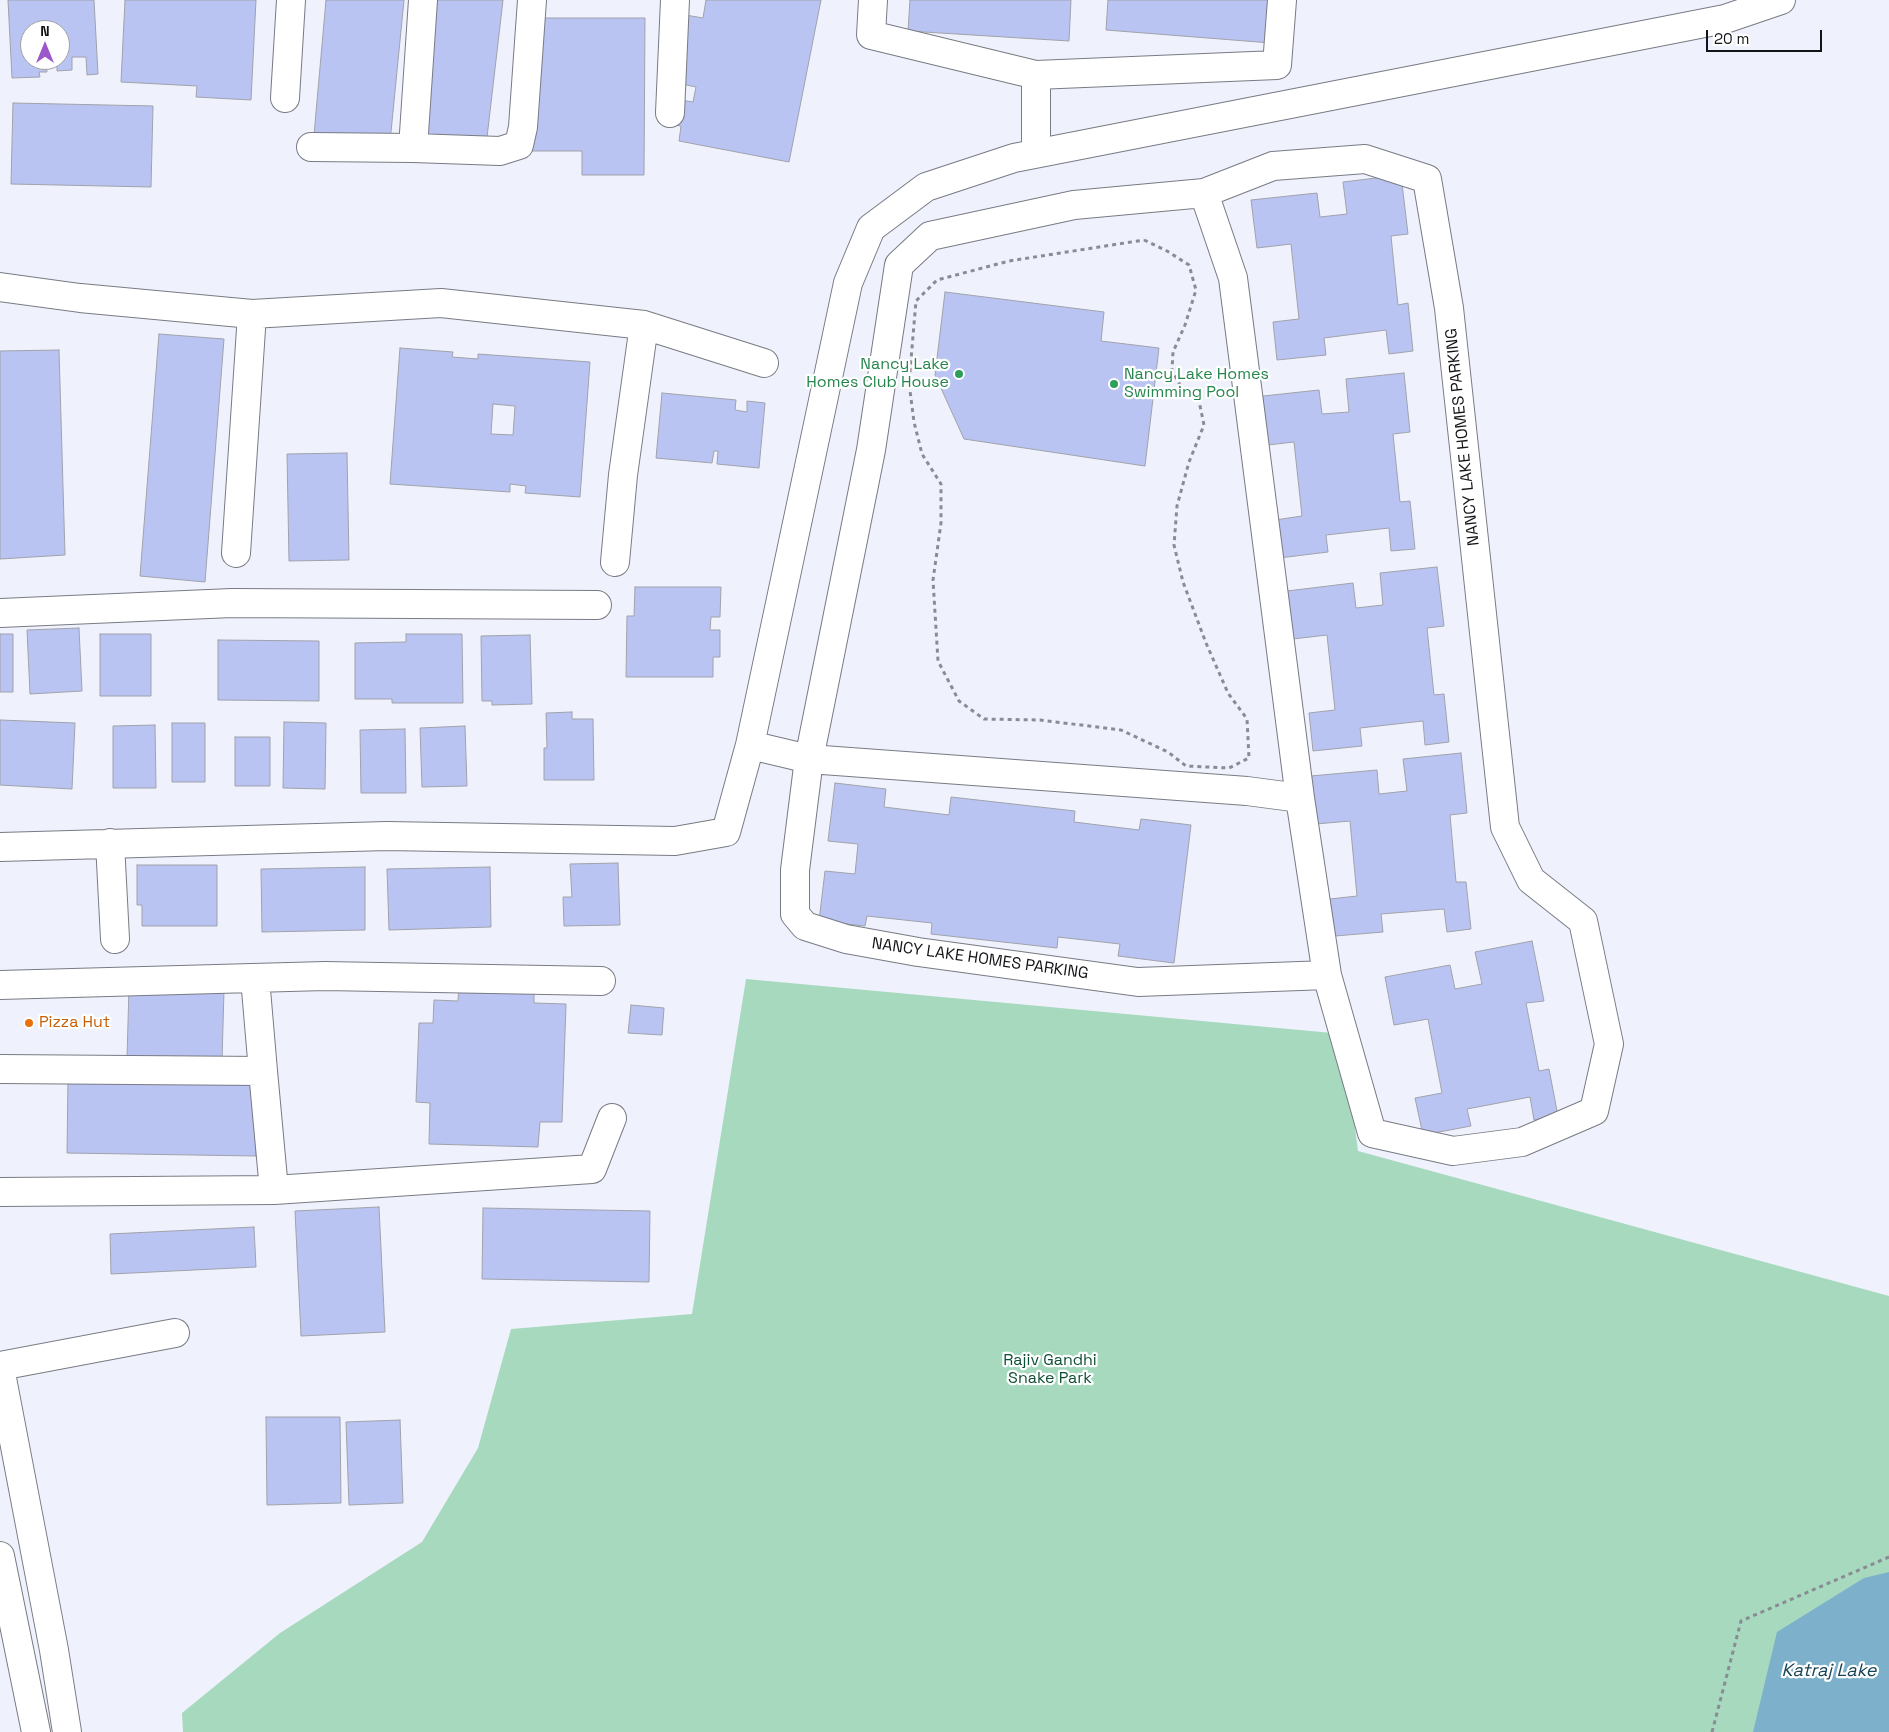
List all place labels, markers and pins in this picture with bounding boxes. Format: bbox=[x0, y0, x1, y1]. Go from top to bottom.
place label: Nancy Lake Homes Club House bbox=[806, 355, 949, 393]
place label: Nancy Lake Homes Swimming Pool bbox=[1124, 365, 1269, 403]
marker: Nancy Lake Homes Club House bbox=[953, 368, 965, 380]
marker: Nancy Lake Homes Swimming Pool bbox=[1108, 378, 1120, 390]
place label: Pizza Hut bbox=[39, 1013, 110, 1033]
marker: Pizza Hut bbox=[23, 1017, 35, 1029]

